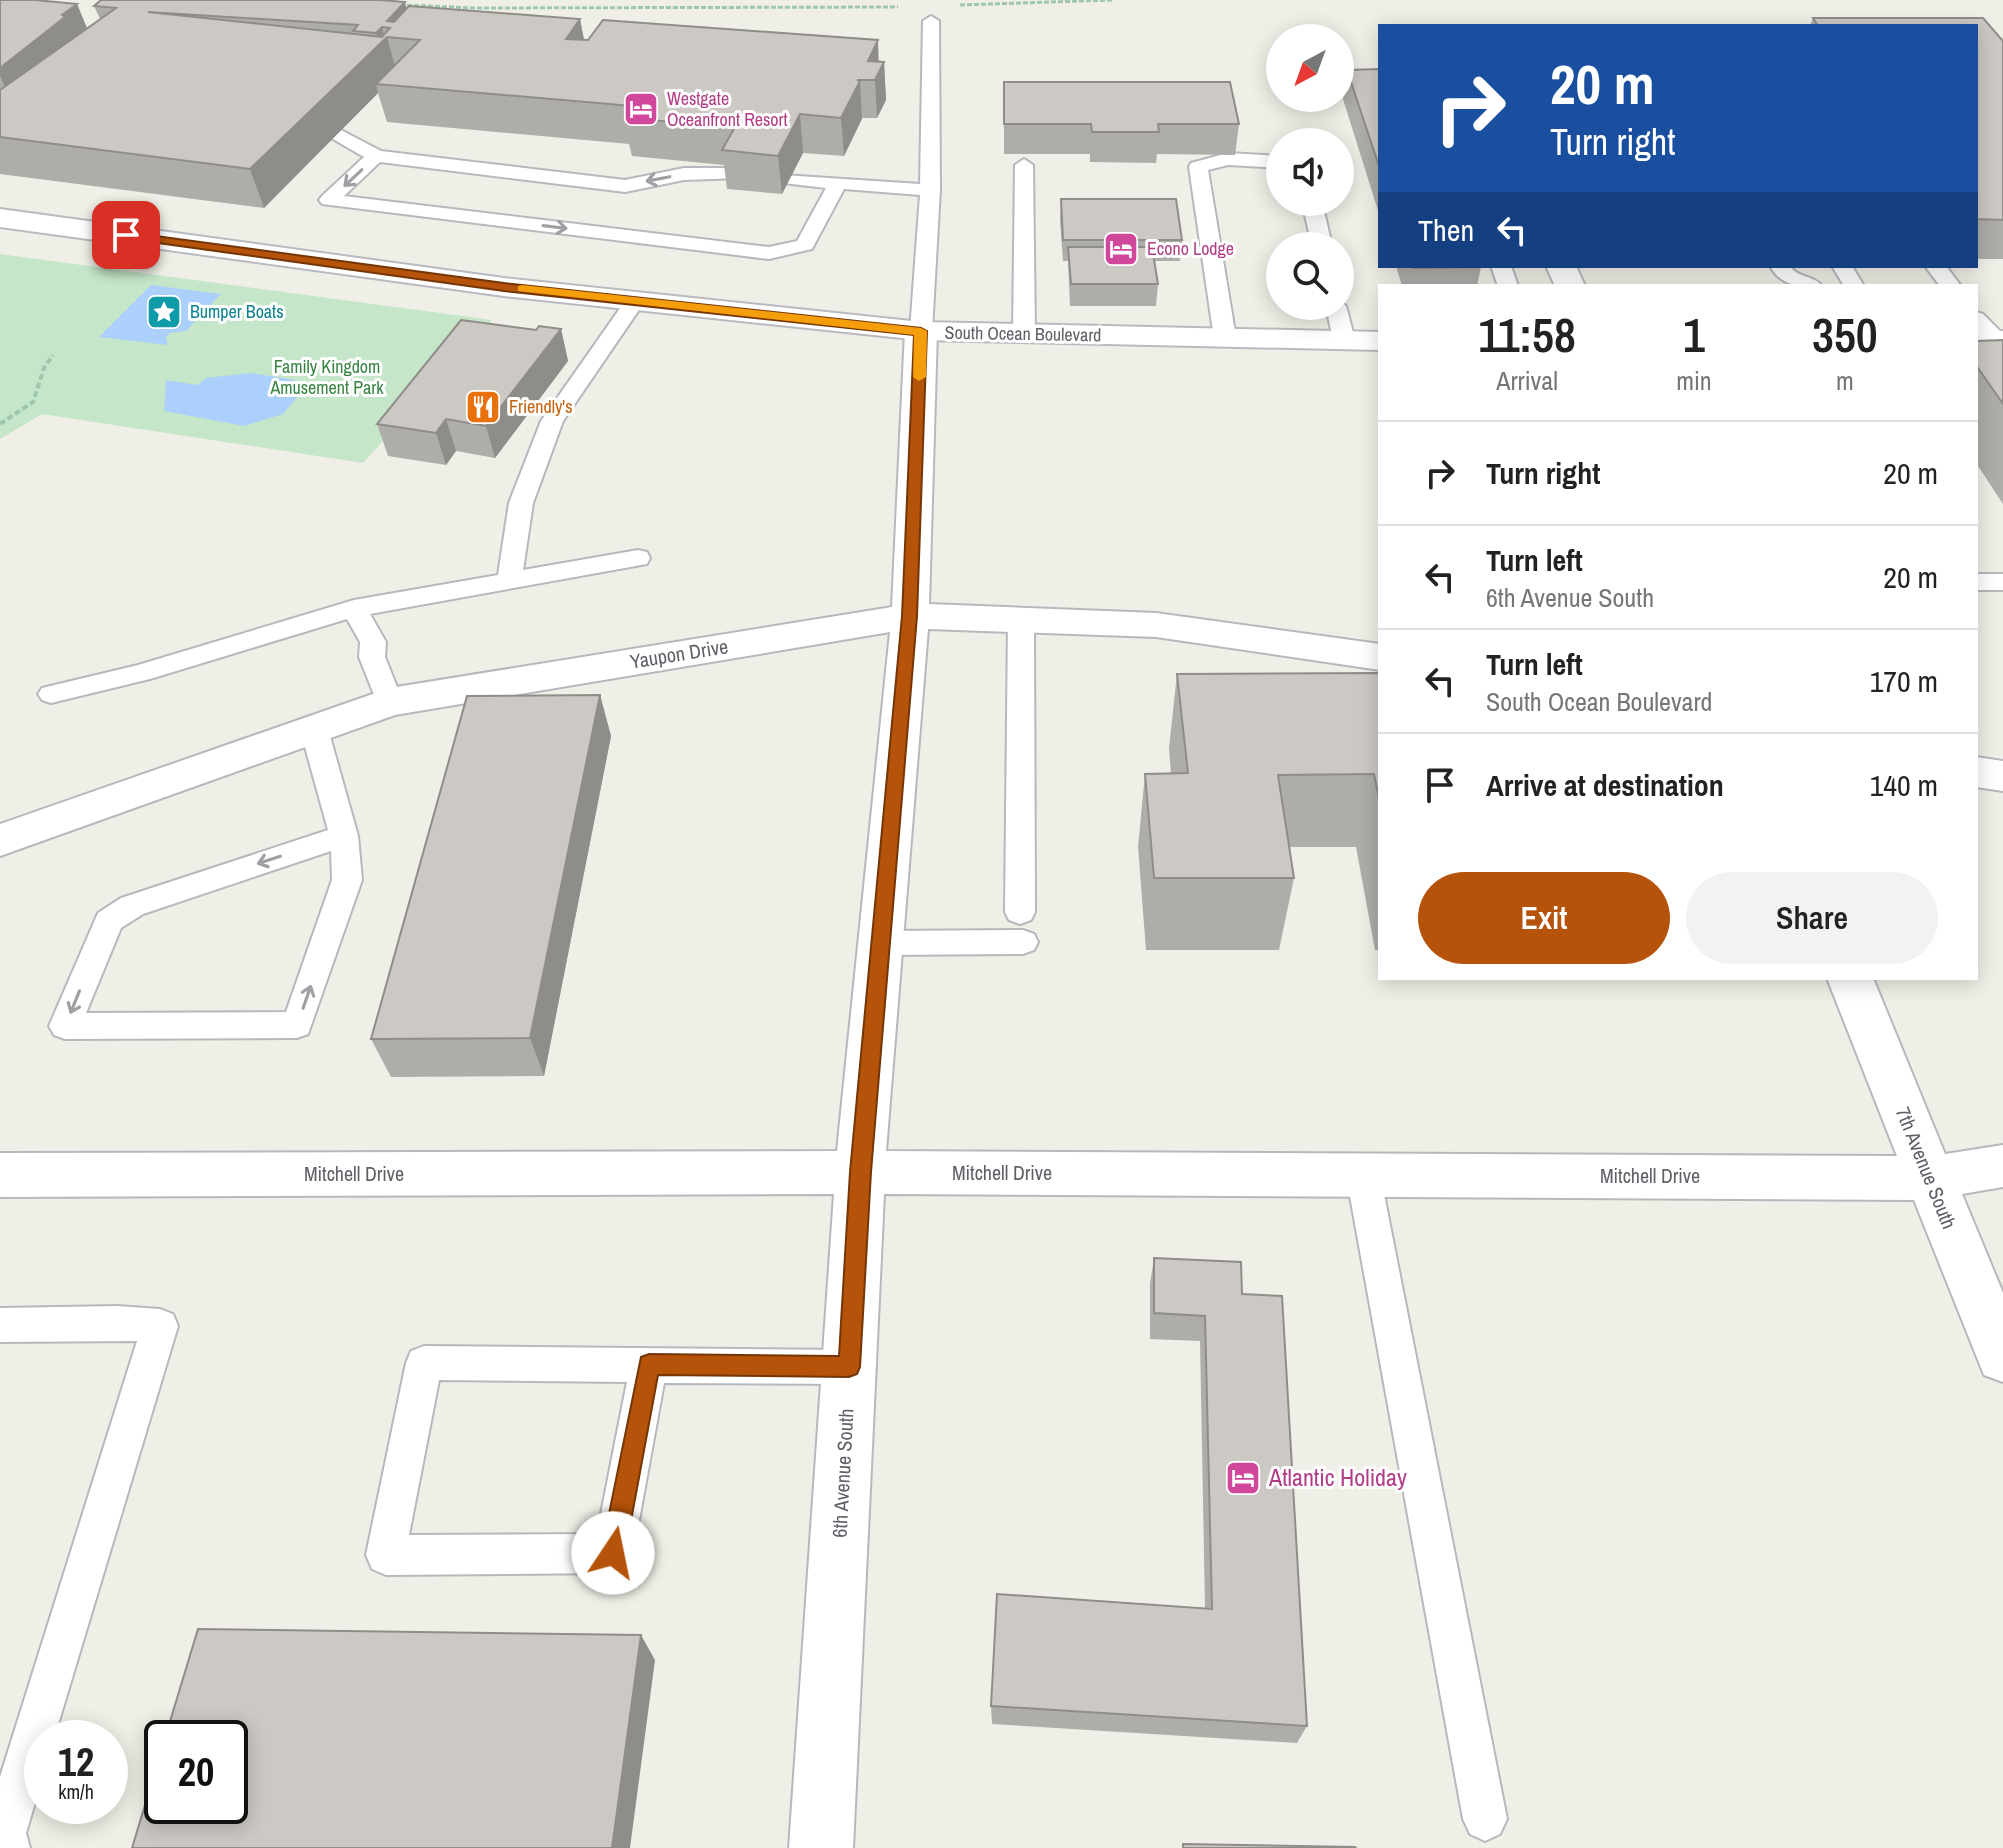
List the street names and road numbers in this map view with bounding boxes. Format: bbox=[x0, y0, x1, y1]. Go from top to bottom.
street label: South Ocean Boulevard bbox=[944, 320, 1102, 347]
street label: Yaupon Drive bbox=[628, 632, 730, 675]
street label: 7th Avenue South bbox=[1890, 1103, 1963, 1233]
street label: Mitchell Drive bbox=[952, 1159, 1052, 1186]
street label: Mitchell Drive bbox=[304, 1160, 404, 1187]
street label: Mitchell Drive bbox=[1600, 1162, 1700, 1189]
street label: 6th Avenue South bbox=[826, 1408, 859, 1538]

